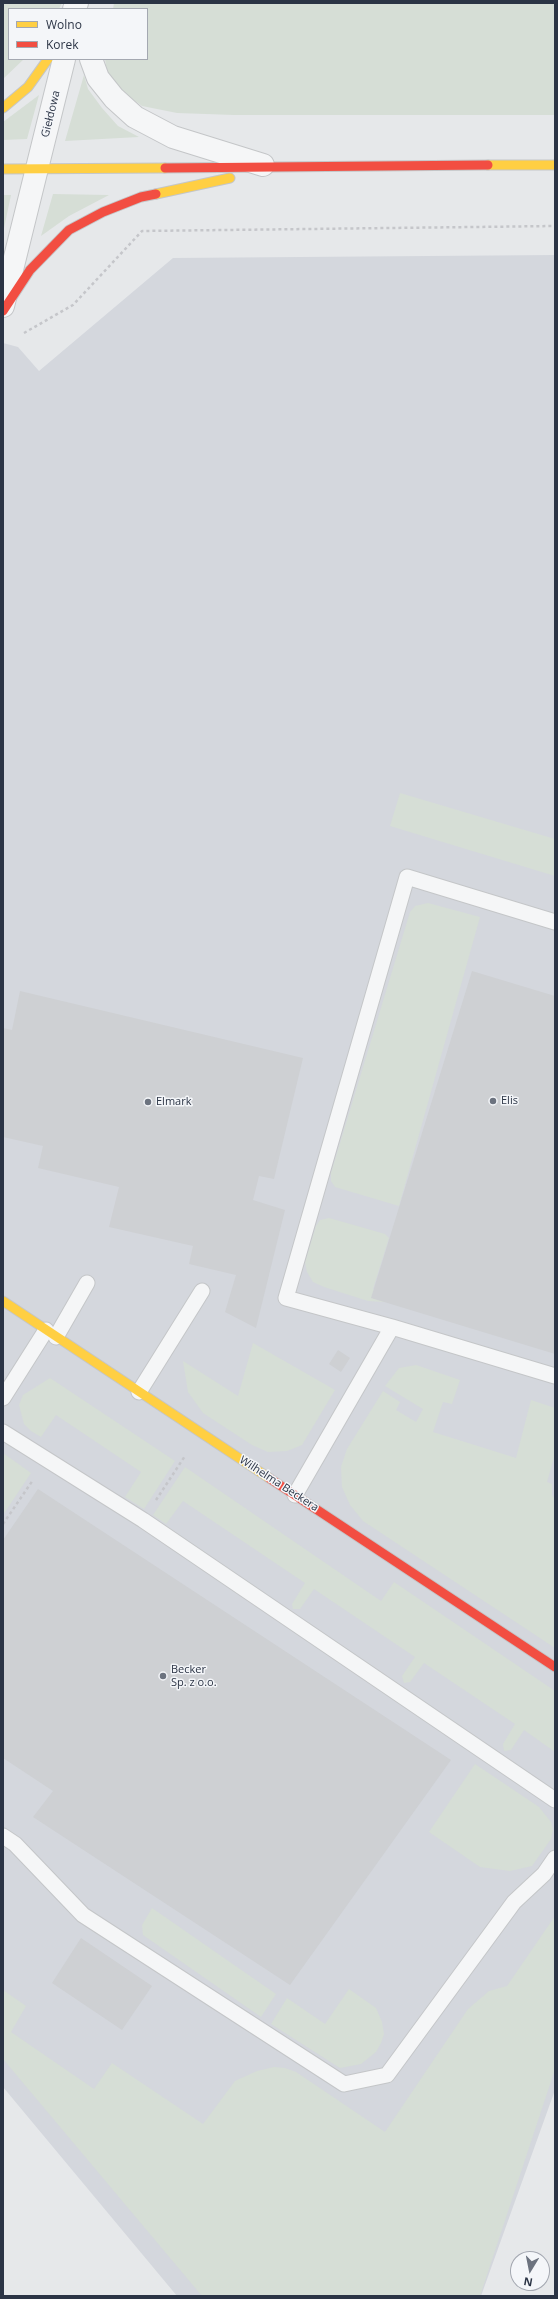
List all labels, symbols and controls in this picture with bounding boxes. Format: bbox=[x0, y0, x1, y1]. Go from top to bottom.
legend bbox=[8, 8, 148, 60]
text: Wolno bbox=[46, 16, 82, 33]
text: Korek bbox=[46, 36, 79, 53]
street label: Giełdowa bbox=[39, 89, 63, 139]
place label: Elis bbox=[501, 1094, 518, 1108]
place label: Elmark bbox=[156, 1095, 191, 1109]
marker: Elis bbox=[488, 1096, 498, 1106]
marker: Elmark bbox=[143, 1097, 153, 1107]
street label: Wilhelma Beckera bbox=[237, 1453, 321, 1515]
place label: Becker Sp. z o.o. bbox=[171, 1663, 217, 1689]
marker: Becker Sp. z o.o. bbox=[158, 1671, 168, 1681]
north arrow bbox=[510, 2251, 550, 2291]
text: N bbox=[522, 2274, 534, 2290]

